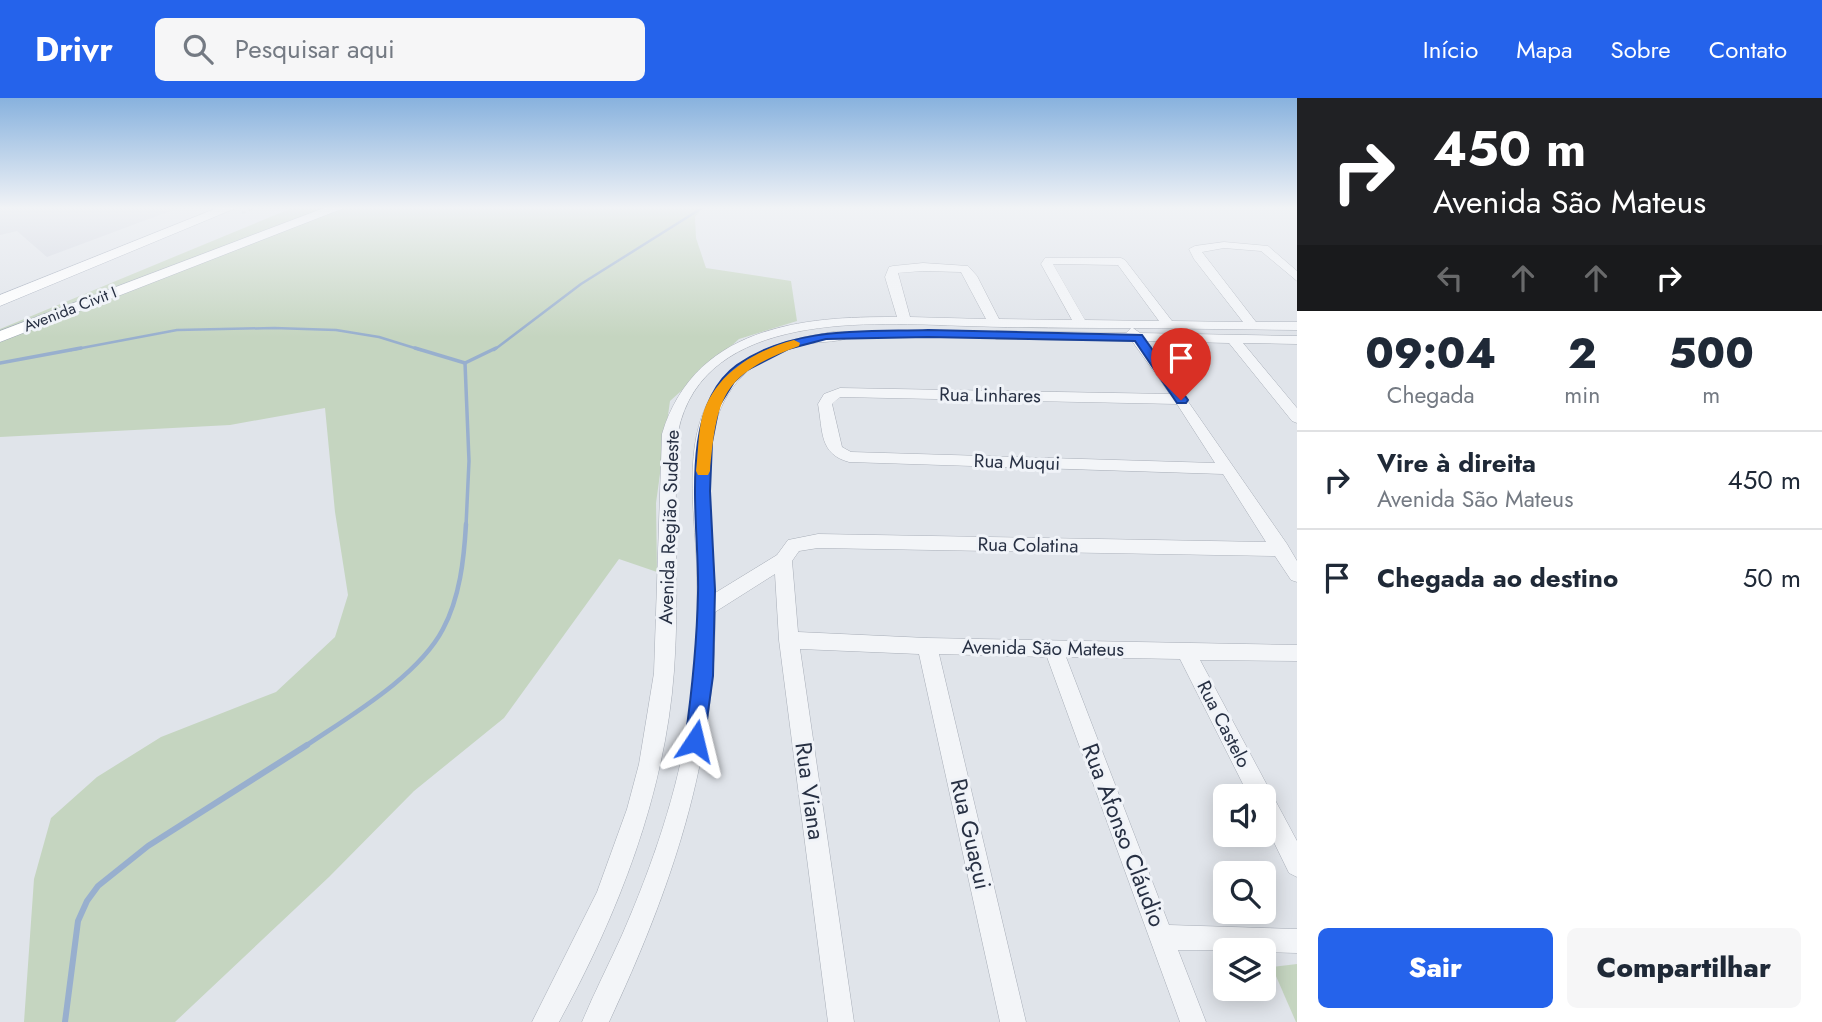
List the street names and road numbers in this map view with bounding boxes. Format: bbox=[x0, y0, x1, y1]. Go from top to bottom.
street label: Avenida Civit I bbox=[20, 281, 120, 337]
street label: Rua Linhares bbox=[939, 381, 1041, 409]
street label: Avenida Região Sudeste bbox=[652, 429, 686, 625]
street label: Rua Muqui bbox=[973, 447, 1061, 477]
street label: Rua Colatina bbox=[977, 531, 1079, 559]
street label: Avenida São Mateus bbox=[962, 633, 1125, 663]
street label: Rua Castelo bbox=[1191, 676, 1257, 772]
street label: Rua Afonso Cláudio bbox=[1073, 738, 1175, 932]
street label: Rua Viana bbox=[786, 740, 834, 842]
street label: Rua Guaçui bbox=[942, 775, 1000, 893]

